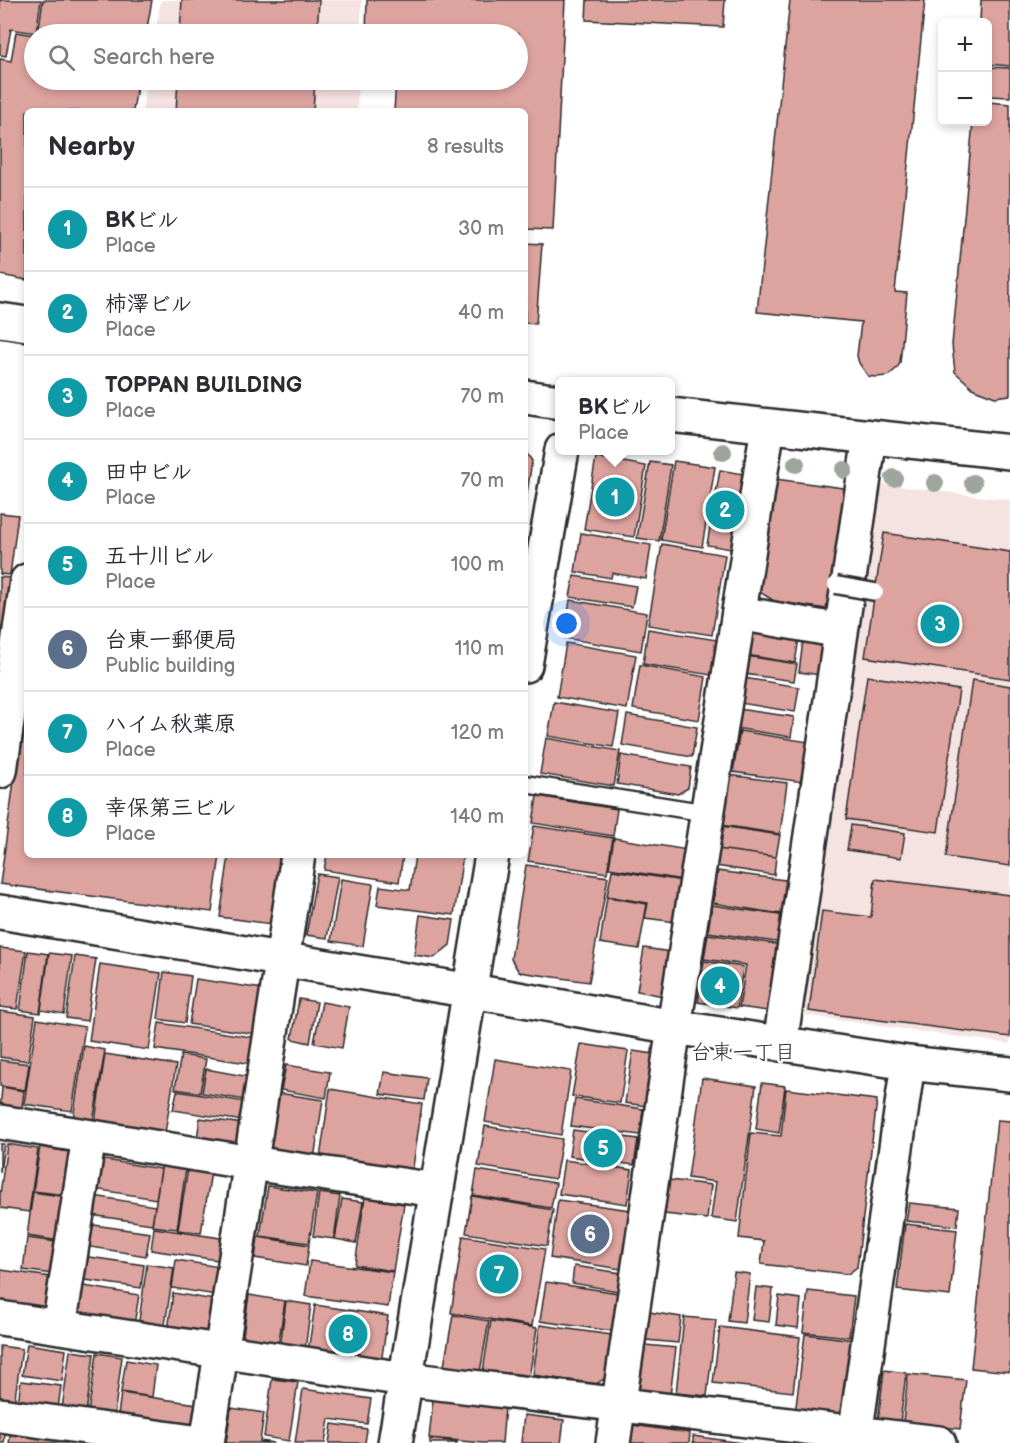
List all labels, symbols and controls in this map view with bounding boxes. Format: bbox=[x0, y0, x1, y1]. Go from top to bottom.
map controls bbox=[938, 18, 992, 126]
button: + bbox=[938, 18, 992, 72]
search box bbox=[24, 24, 528, 90]
icon: search bbox=[45, 41, 78, 74]
text: Search here bbox=[93, 44, 215, 71]
button: − bbox=[938, 72, 992, 126]
text: Nearby bbox=[48, 132, 135, 163]
text: 8 results bbox=[427, 135, 504, 159]
text: BKビル bbox=[105, 207, 179, 234]
text: 1 bbox=[63, 217, 72, 241]
text: 30 m bbox=[458, 217, 504, 241]
text: Place bbox=[105, 234, 156, 258]
text: 柿澤ビル bbox=[105, 291, 193, 318]
text: 2 bbox=[62, 301, 73, 325]
text: 40 m bbox=[458, 301, 504, 325]
text: Place bbox=[105, 318, 156, 342]
text: TOPPAN BUILDING bbox=[105, 372, 302, 399]
popup bbox=[555, 377, 675, 455]
text: 3 bbox=[62, 385, 73, 409]
text: 70 m bbox=[460, 385, 504, 409]
text: BKビル bbox=[578, 394, 652, 421]
text: Place bbox=[105, 399, 156, 423]
text: Place bbox=[578, 421, 629, 445]
text: 田中ビル bbox=[105, 459, 193, 486]
text: 4 bbox=[62, 469, 73, 493]
text: 70 m bbox=[460, 469, 504, 493]
pin: 1 bbox=[596, 474, 634, 520]
text: Place bbox=[105, 486, 156, 510]
pin: 2 bbox=[706, 488, 744, 532]
text: 五十川ビル bbox=[105, 543, 215, 570]
text: 5 bbox=[62, 553, 73, 577]
text: 100 m bbox=[451, 553, 504, 577]
text: Place bbox=[105, 570, 156, 594]
pin: 3 bbox=[920, 602, 960, 646]
your location bbox=[552, 609, 581, 638]
text: 台東一郵便局 bbox=[105, 627, 237, 654]
text: 6 bbox=[61, 637, 74, 661]
text: 110 m bbox=[455, 637, 504, 661]
text: Public building bbox=[105, 654, 235, 678]
text: ハイム秋葉原 bbox=[105, 711, 236, 738]
text: 7 bbox=[62, 721, 73, 745]
text: 120 m bbox=[451, 721, 504, 745]
text: Place bbox=[105, 738, 156, 762]
text: 幸保第三ビル bbox=[105, 795, 237, 822]
text: 8 bbox=[61, 805, 74, 829]
text: 140 m bbox=[450, 805, 504, 829]
text: Place bbox=[105, 822, 156, 846]
pin: 4 bbox=[700, 964, 740, 1008]
district label: 台東一丁目 bbox=[691, 1040, 796, 1065]
pin: 5 bbox=[584, 1126, 622, 1170]
pin: 6 bbox=[570, 1212, 610, 1256]
pin: 7 bbox=[480, 1252, 518, 1296]
pin: 8 bbox=[328, 1312, 368, 1356]

